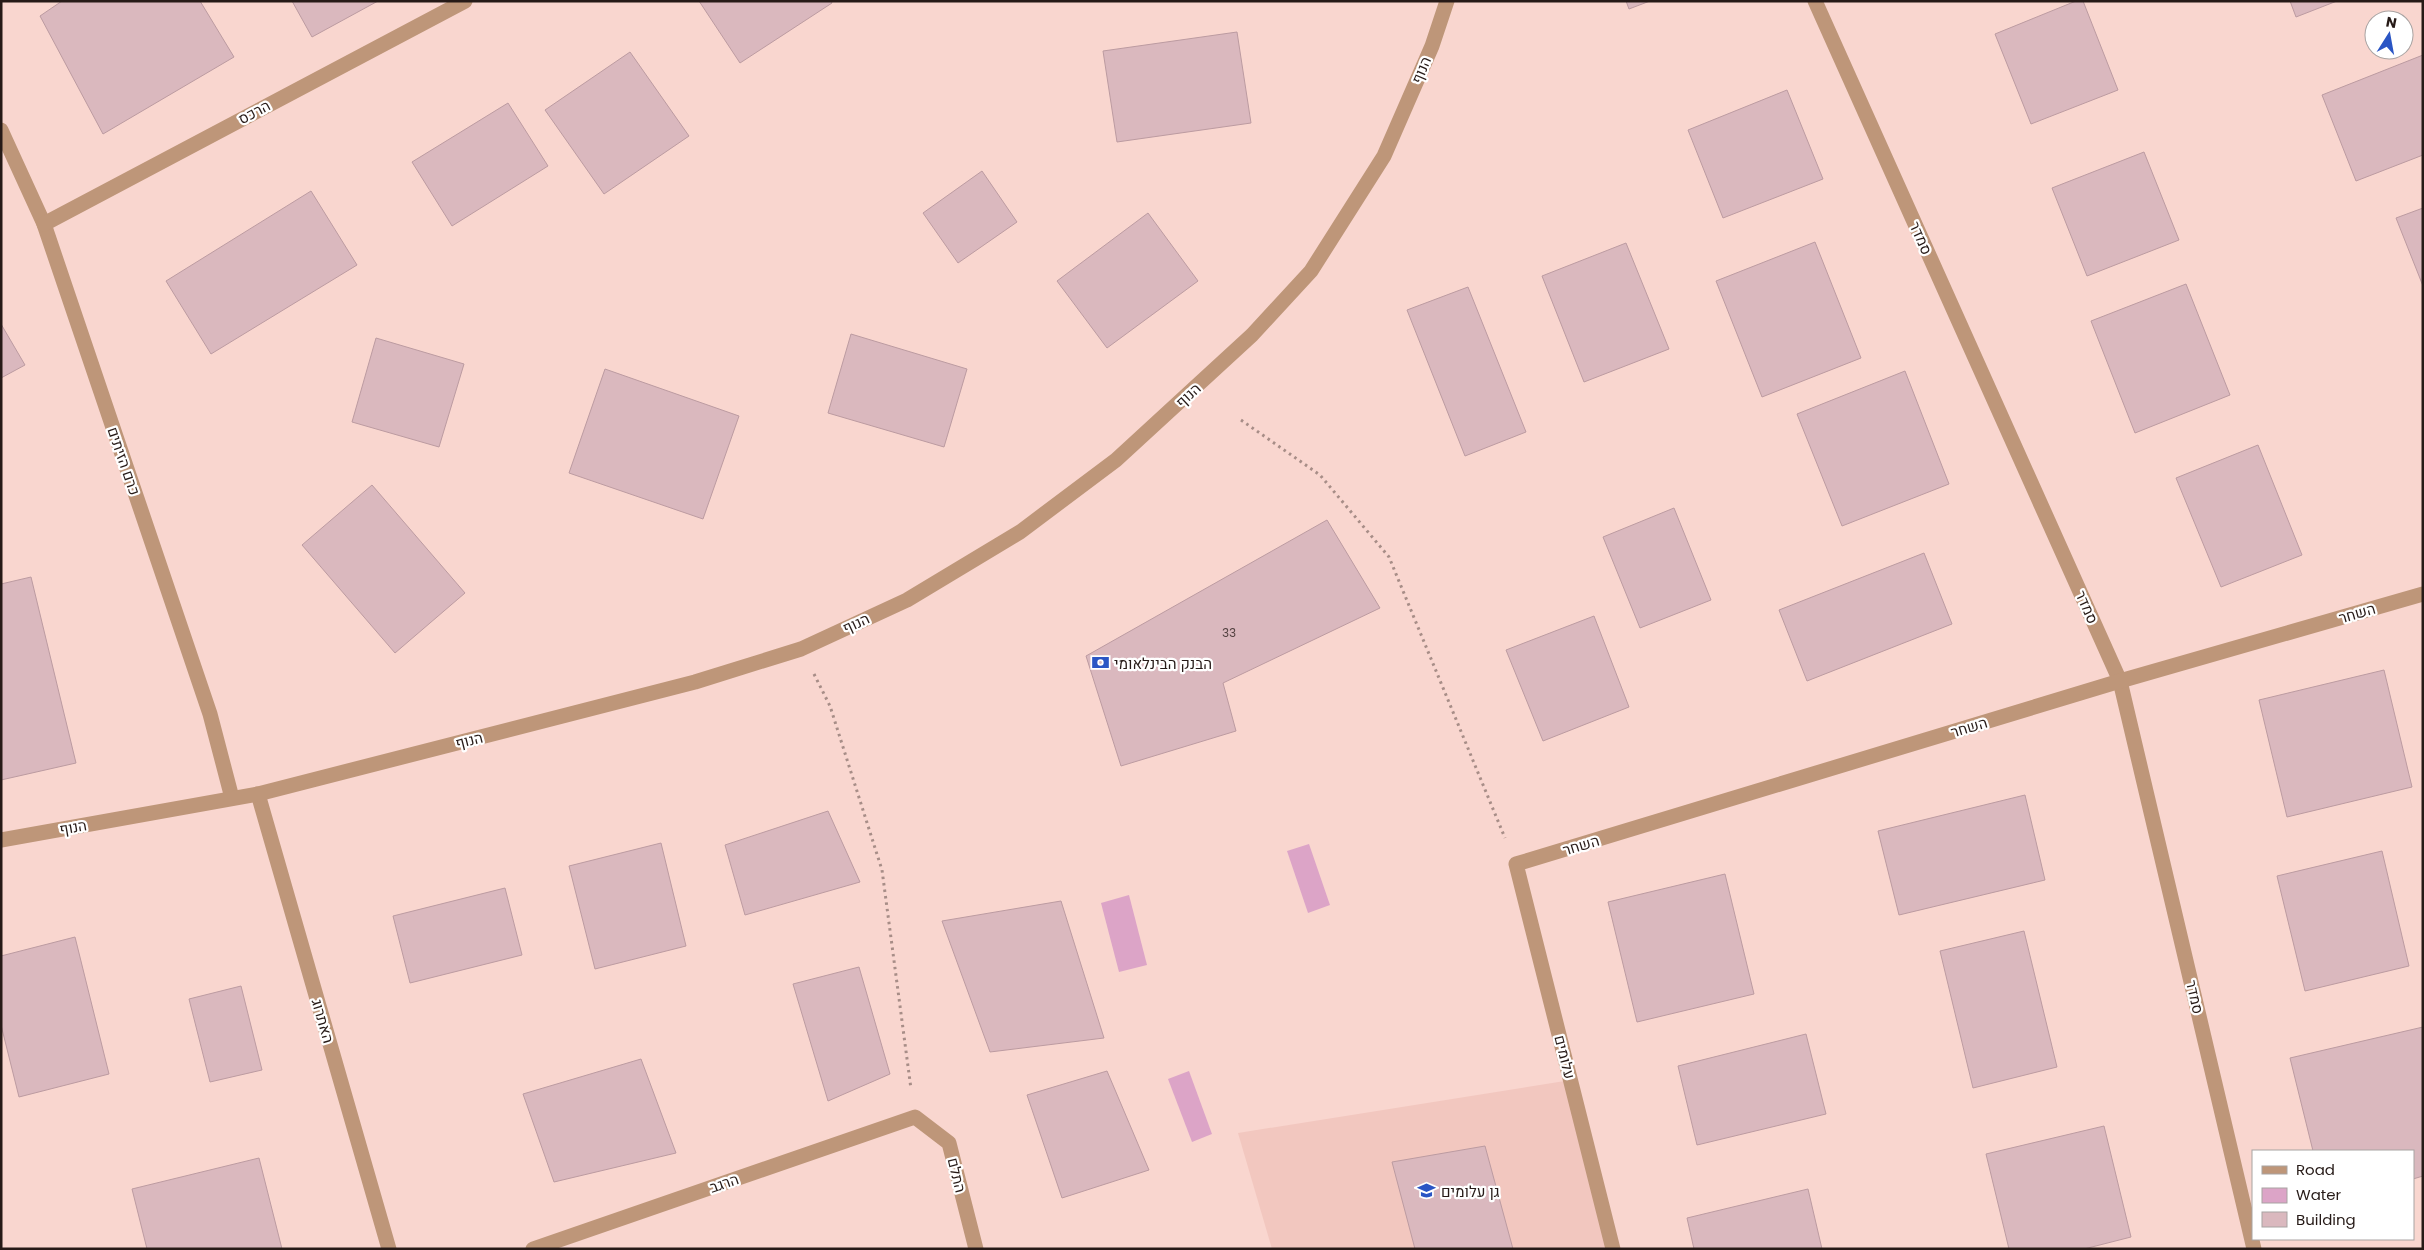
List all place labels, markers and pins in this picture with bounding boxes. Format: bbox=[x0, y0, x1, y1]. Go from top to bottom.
bank icon: הבנק הבינלאומי bbox=[1090, 653, 1110, 673]
place label: הבנק הבינלאומי bbox=[1114, 653, 1212, 674]
school or university icon: גן עלומים bbox=[1417, 1181, 1437, 1201]
place label: גן עלומים bbox=[1441, 1181, 1500, 1202]

